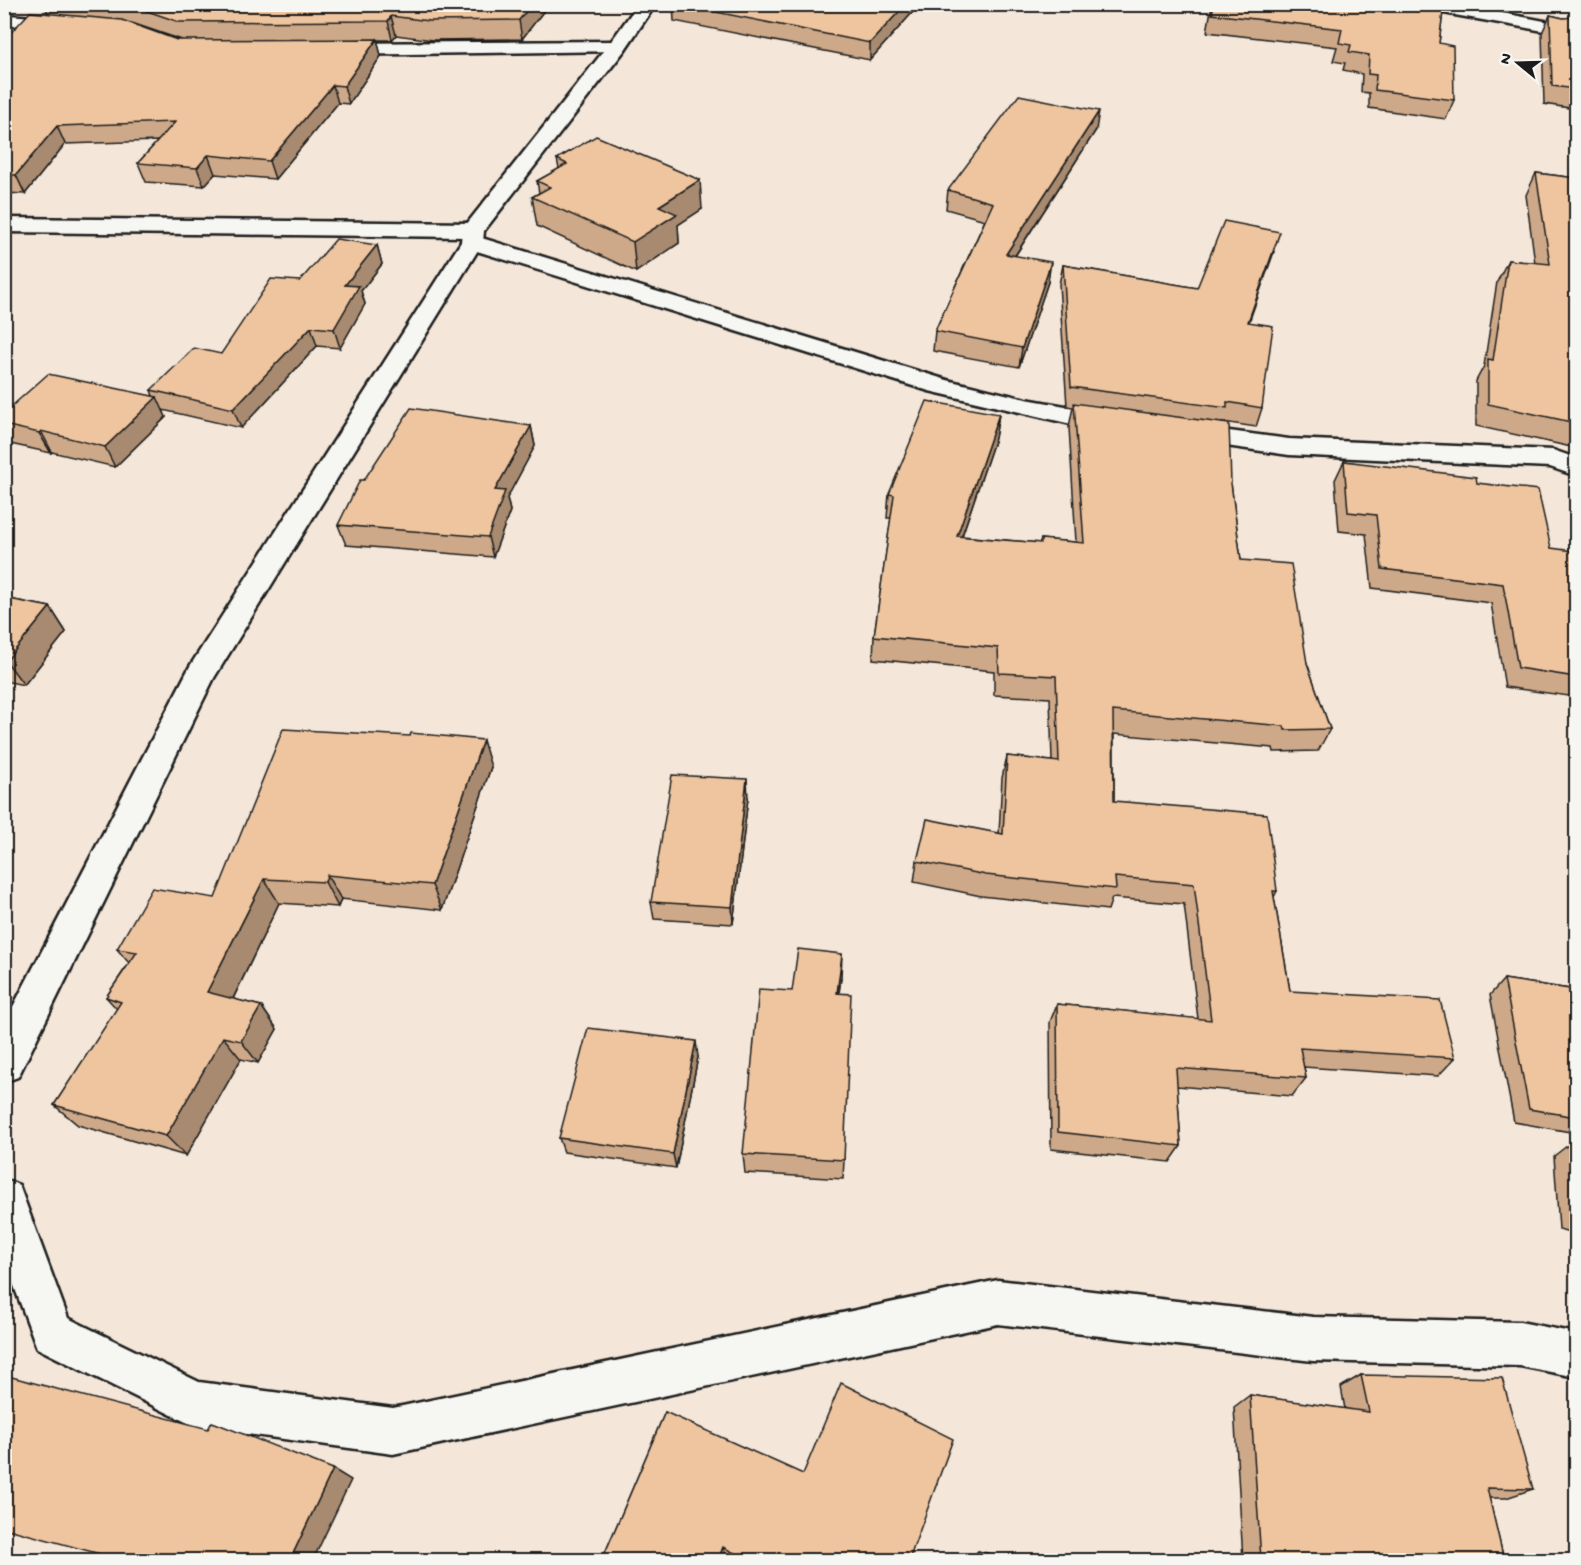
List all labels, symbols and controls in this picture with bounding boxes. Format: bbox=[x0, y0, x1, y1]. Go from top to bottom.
north arrow bbox=[1488, 33, 1548, 93]
text: N bbox=[1496, 51, 1518, 67]

